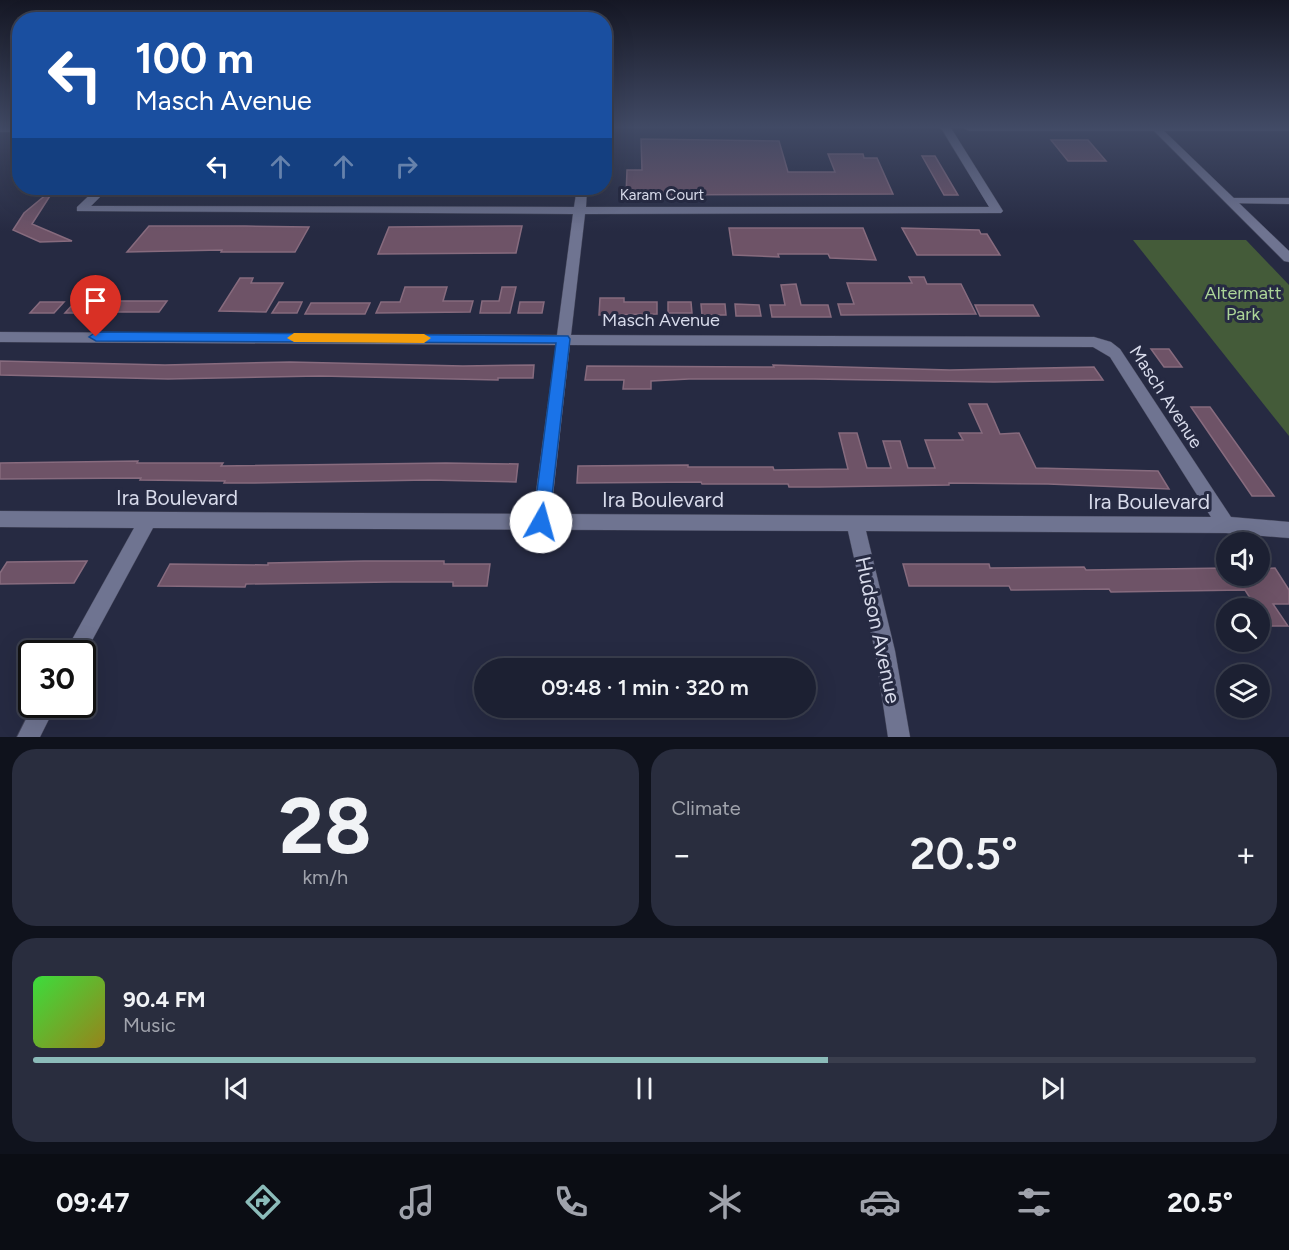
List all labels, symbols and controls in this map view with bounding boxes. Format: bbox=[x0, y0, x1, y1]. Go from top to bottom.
text: 100 m bbox=[135, 33, 254, 84]
icon: left bbox=[36, 36, 114, 114]
text: Masch Avenue bbox=[135, 84, 312, 117]
icon: left bbox=[201, 150, 234, 183]
icon: ahead bbox=[264, 150, 297, 183]
icon: ahead bbox=[327, 150, 360, 183]
icon: right bbox=[390, 150, 423, 183]
street label: Karam Court bbox=[620, 186, 705, 204]
pin bbox=[70, 275, 121, 337]
park label: Altermatt Park bbox=[1205, 282, 1282, 325]
icon: arrive bbox=[79, 284, 112, 317]
street label: Masch Avenue bbox=[602, 309, 720, 331]
street label: Masch Avenue bbox=[1125, 342, 1207, 453]
street label: Ira Boulevard bbox=[116, 485, 238, 510]
street label: Ira Boulevard bbox=[602, 487, 724, 512]
street label: Ira Boulevard bbox=[1088, 489, 1210, 514]
position arrow bbox=[509, 490, 573, 554]
map controls bbox=[1216, 532, 1270, 718]
button: sound bbox=[1216, 532, 1270, 586]
street label: Hudson Avenue bbox=[851, 554, 906, 706]
button: search bbox=[1216, 598, 1270, 652]
speed limit sign: 30 bbox=[18, 640, 96, 718]
button: layers bbox=[1216, 664, 1270, 718]
text: 09:48 · 1 min · 320 m bbox=[541, 674, 749, 701]
text: 28 bbox=[279, 779, 372, 873]
text: Climate bbox=[672, 796, 741, 820]
text: 20.5° bbox=[910, 826, 1018, 880]
text: − bbox=[672, 835, 692, 874]
text: + bbox=[1235, 835, 1256, 874]
text: km/h bbox=[302, 865, 348, 889]
text: 90.4 FM bbox=[123, 986, 206, 1013]
text: Music bbox=[123, 1013, 176, 1037]
icon: previous bbox=[220, 1072, 253, 1105]
icon: pause bbox=[628, 1072, 661, 1105]
icon: next bbox=[1036, 1072, 1069, 1105]
icon: directions bbox=[242, 1181, 284, 1223]
icon: music bbox=[396, 1181, 438, 1223]
icon: phone bbox=[550, 1181, 592, 1223]
icon: climate bbox=[704, 1181, 746, 1223]
icon: car bbox=[859, 1181, 901, 1223]
icon: filters bbox=[1013, 1181, 1055, 1223]
text: 09:47 bbox=[56, 1186, 130, 1219]
text: 20.5° bbox=[1167, 1186, 1233, 1219]

